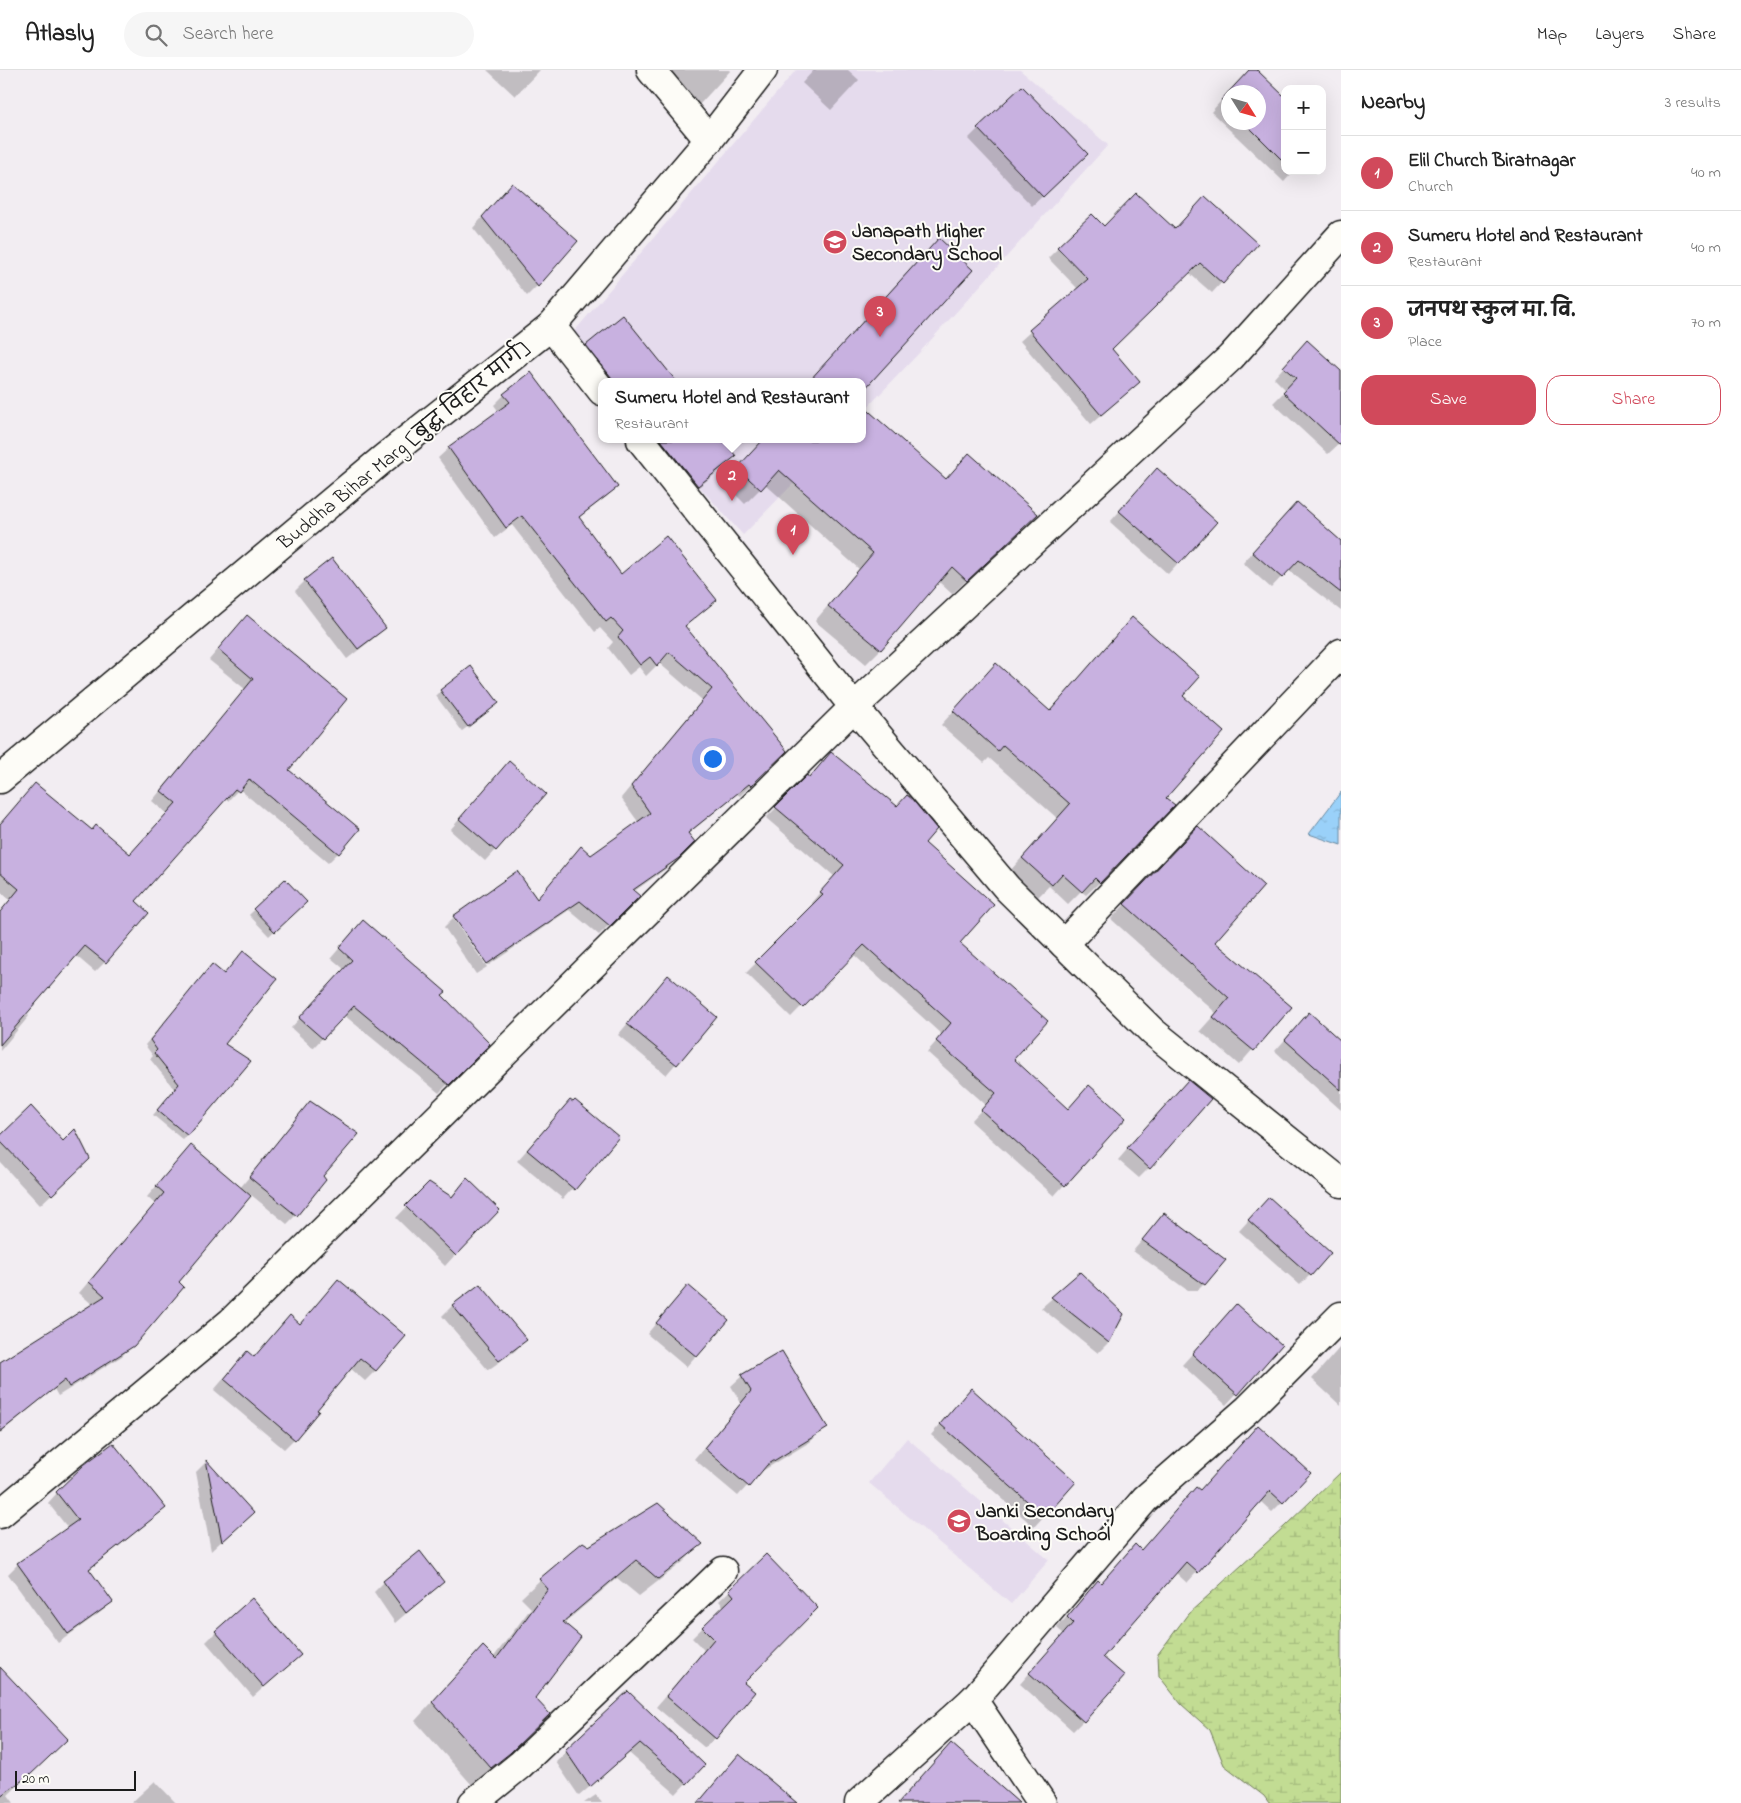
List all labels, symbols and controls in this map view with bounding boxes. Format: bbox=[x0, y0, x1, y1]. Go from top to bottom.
search box bbox=[124, 12, 474, 57]
text: Atlasly bbox=[25, 17, 94, 52]
icon: search bbox=[142, 21, 170, 49]
text: Search here bbox=[182, 21, 273, 48]
text: Map bbox=[1537, 22, 1567, 48]
text: Layers bbox=[1595, 22, 1645, 48]
text: Share bbox=[1673, 22, 1716, 48]
north arrow bbox=[1221, 85, 1266, 130]
map controls bbox=[1281, 85, 1326, 175]
button: + bbox=[1281, 85, 1326, 130]
text: Nearby bbox=[1361, 88, 1425, 118]
text: 3 results bbox=[1665, 91, 1721, 115]
button: − bbox=[1281, 130, 1326, 175]
text: Elil Church Biratnagar bbox=[1408, 148, 1576, 175]
text: 1 bbox=[1374, 161, 1380, 185]
text: 40 m bbox=[1691, 161, 1721, 185]
text: Church bbox=[1408, 175, 1453, 199]
place label: Janapath Higher Secondary School bbox=[852, 218, 1002, 271]
text: Sumeru Hotel and Restaurant bbox=[1408, 223, 1643, 250]
school or university icon: Janapath Higher Secondary School bbox=[822, 229, 848, 255]
text: 2 bbox=[1373, 236, 1381, 260]
text: 40 m bbox=[1691, 236, 1721, 260]
text: Restaurant bbox=[1408, 250, 1482, 274]
pin: 3 bbox=[864, 296, 896, 337]
text: जनपथ स्कुल मा. वि. bbox=[1408, 298, 1575, 325]
text: 3 bbox=[1374, 311, 1380, 335]
text: 70 m bbox=[1691, 311, 1721, 335]
text: Place bbox=[1408, 330, 1442, 354]
street label: Buddha Bihar Marg [बुद्ध विहार मार्ग] bbox=[270, 333, 538, 559]
button: Save bbox=[1361, 375, 1536, 425]
button: Share bbox=[1546, 375, 1721, 425]
popup bbox=[598, 378, 866, 443]
text: Sumeru Hotel and Restaurant bbox=[615, 385, 849, 412]
text: Restaurant bbox=[615, 412, 689, 436]
pin: 2 bbox=[716, 460, 748, 501]
pin: 1 bbox=[777, 514, 809, 555]
your location bbox=[700, 746, 726, 772]
place label: Janki Secondary Boarding School bbox=[975, 1498, 1114, 1551]
school or university icon: Janki Secondary Boarding School bbox=[946, 1508, 972, 1534]
scale bar bbox=[15, 1768, 136, 1791]
text: 20 m bbox=[22, 1769, 49, 1790]

